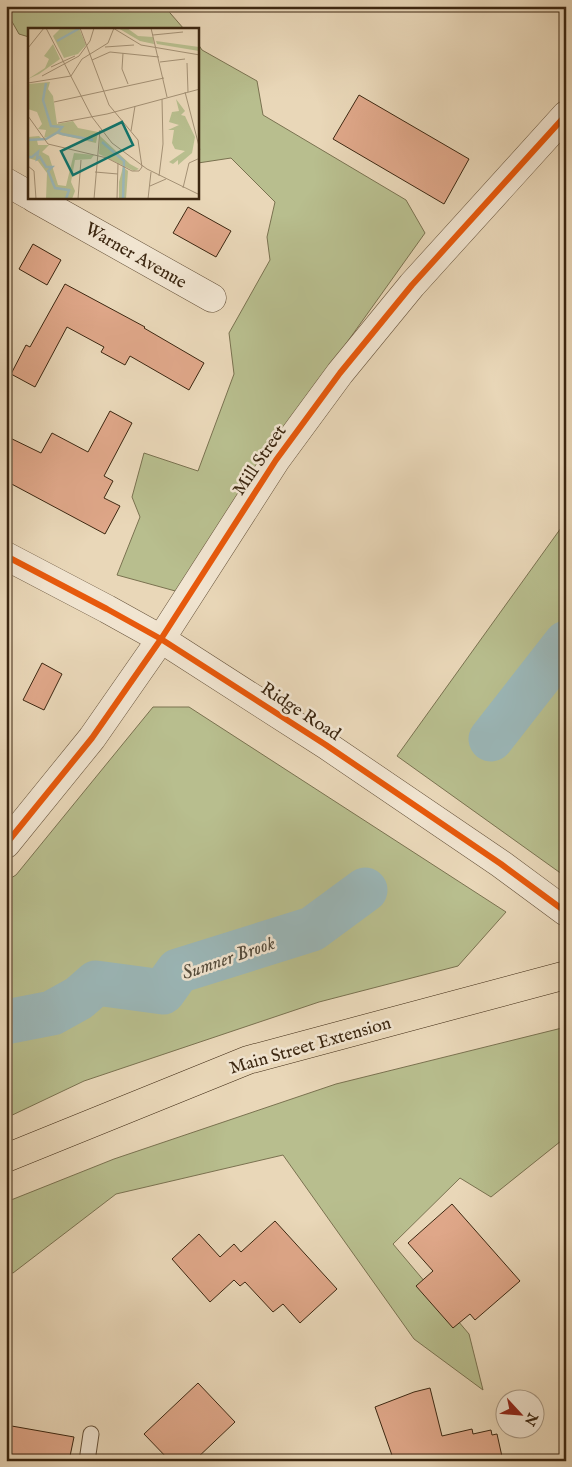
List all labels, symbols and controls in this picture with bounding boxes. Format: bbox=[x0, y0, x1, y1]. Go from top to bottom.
inset map bbox=[28, 28, 199, 199]
street label: Warner Avenue bbox=[80, 218, 190, 295]
street label: Mill Street bbox=[228, 421, 292, 501]
street label: Ridge Road bbox=[256, 678, 345, 747]
water label: Sumner Brook bbox=[179, 932, 279, 986]
street label: Main Street Extension bbox=[227, 1012, 394, 1081]
north arrow bbox=[494, 1390, 544, 1440]
text: N bbox=[520, 1409, 542, 1429]

